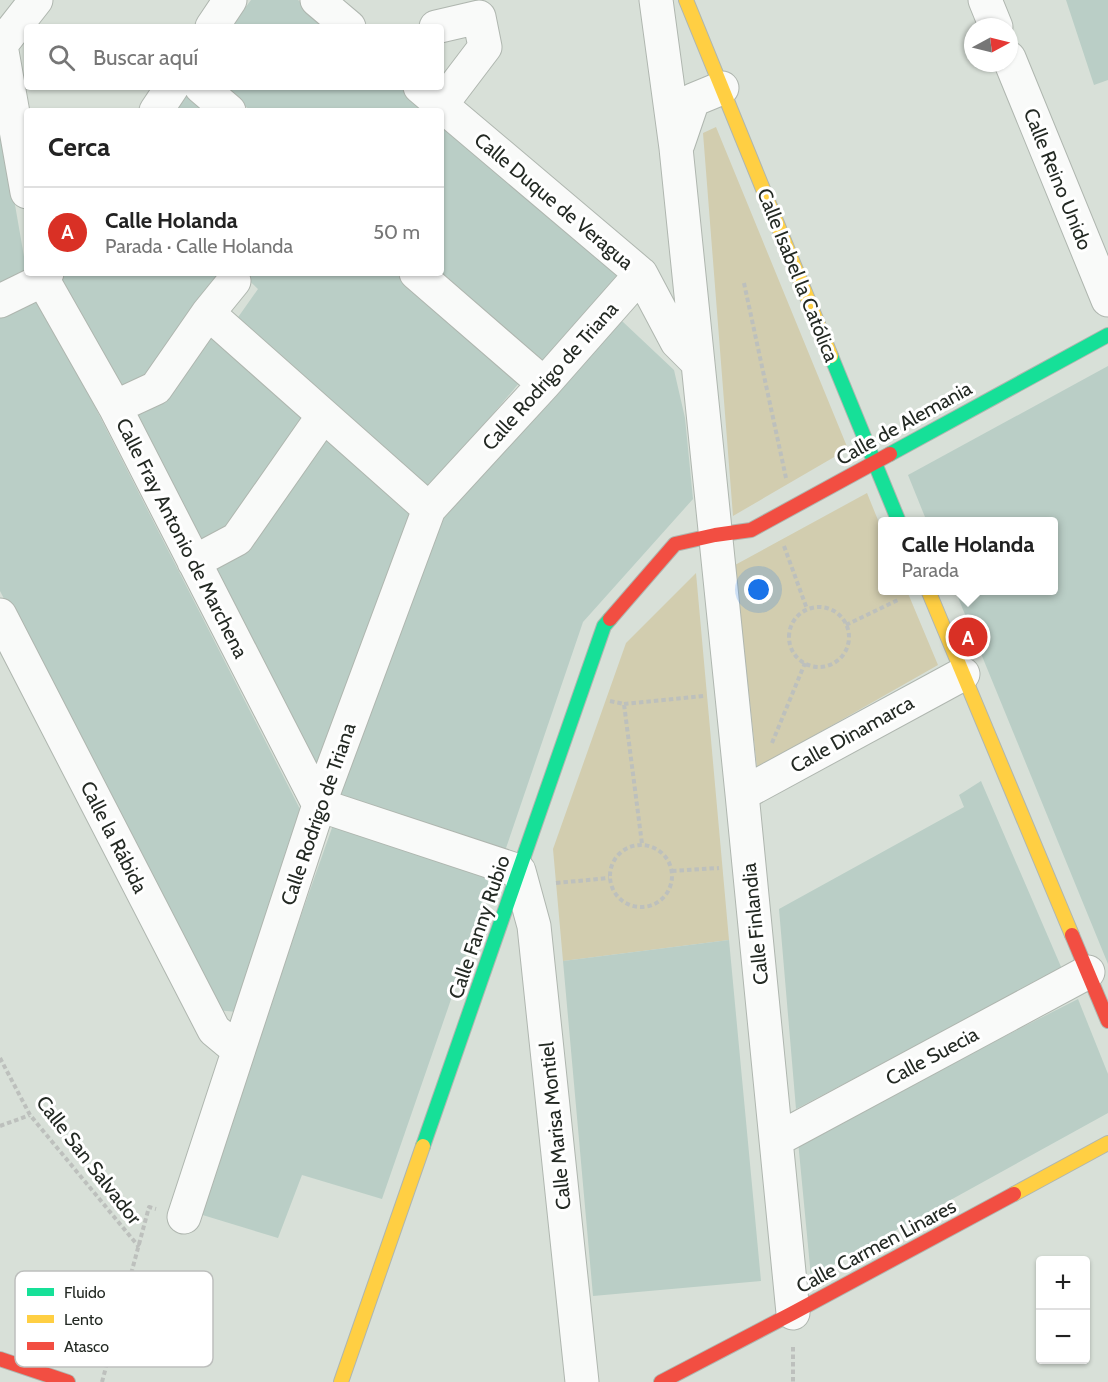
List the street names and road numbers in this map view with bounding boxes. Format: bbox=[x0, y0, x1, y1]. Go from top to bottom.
street label: Calle Reino Unido bbox=[1019, 105, 1097, 253]
street label: Calle Duque de Veragua bbox=[470, 127, 639, 275]
street label: Calle Isabel la Católica bbox=[752, 185, 844, 366]
street label: Calle Rodrigo de Triana bbox=[477, 297, 623, 455]
street label: Calle de Alemania bbox=[832, 376, 976, 470]
street label: Calle Fray Antonio de Marchena bbox=[111, 414, 253, 662]
street label: Calle Dinamarca bbox=[786, 690, 918, 778]
street label: Calle Rodrigo de Triana bbox=[275, 719, 361, 908]
street label: Calle la Rábida bbox=[76, 777, 153, 897]
street label: Calle Fanny Rubio bbox=[443, 852, 515, 1002]
street label: Calle Finlandia bbox=[737, 862, 773, 986]
street label: Calle Suecia bbox=[882, 1021, 983, 1090]
street label: Calle Marisa Montiel bbox=[534, 1041, 576, 1211]
street label: Calle San Salvador bbox=[31, 1091, 147, 1230]
street label: Calle Carmen Linares bbox=[792, 1194, 960, 1298]

